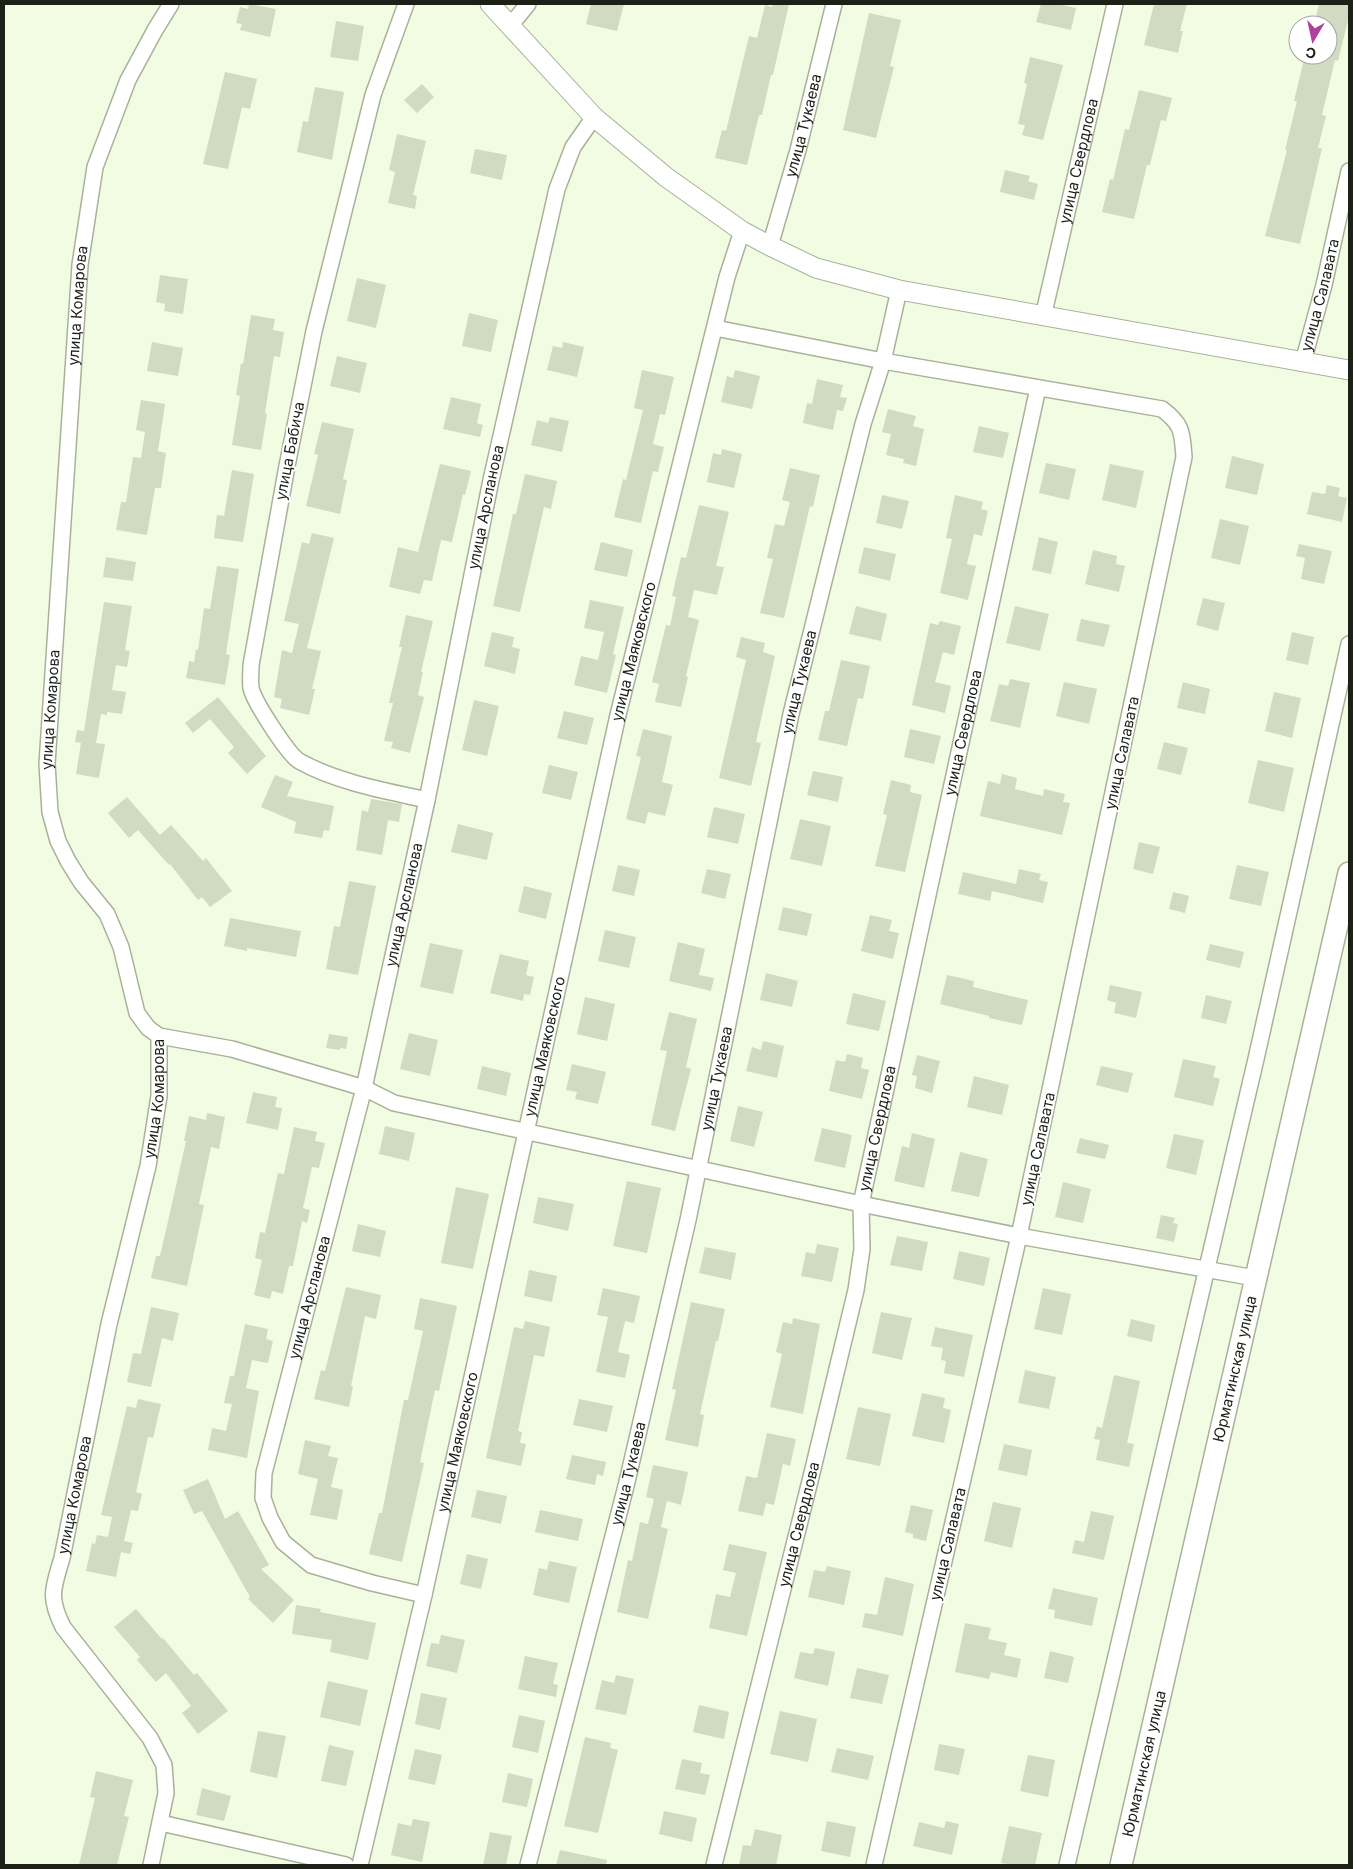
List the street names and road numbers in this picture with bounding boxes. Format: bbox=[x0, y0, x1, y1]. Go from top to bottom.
street label: улица Тукаева bbox=[781, 72, 825, 180]
street label: улица Свердлова bbox=[1055, 96, 1102, 226]
street label: улица Салавата bbox=[1296, 237, 1343, 354]
street label: улица Комарова bbox=[63, 244, 92, 366]
street label: улица Бабича bbox=[271, 400, 308, 502]
street label: улица Арсланова bbox=[463, 443, 508, 571]
street label: улица Маяковского bbox=[607, 580, 660, 723]
street label: улица Тукаева bbox=[777, 628, 821, 736]
street label: улица Комарова bbox=[37, 649, 64, 770]
street label: улица Свердлова bbox=[940, 668, 986, 797]
street label: улица Салавата bbox=[1100, 694, 1143, 811]
street label: улица Арсланова bbox=[381, 841, 426, 969]
street label: улица Маяковского bbox=[520, 975, 569, 1118]
street label: улица Тукаева bbox=[696, 1024, 736, 1132]
street label: улица Комарова bbox=[139, 1039, 168, 1160]
street label: улица Свердлова bbox=[854, 1064, 900, 1193]
street label: улица Салавата bbox=[1016, 1090, 1059, 1207]
street label: улица Арсланова bbox=[284, 1234, 334, 1361]
street label: Юрматинская улица bbox=[1208, 1294, 1261, 1444]
street label: улица Маяковского bbox=[433, 1370, 482, 1514]
street label: улица Тукаева bbox=[606, 1420, 650, 1528]
street label: улица Комарова bbox=[53, 1434, 95, 1556]
street label: улица Свердлова bbox=[774, 1460, 823, 1589]
street label: улица Салавата bbox=[925, 1485, 970, 1602]
street label: Юрматинская улица bbox=[1118, 1688, 1170, 1839]

